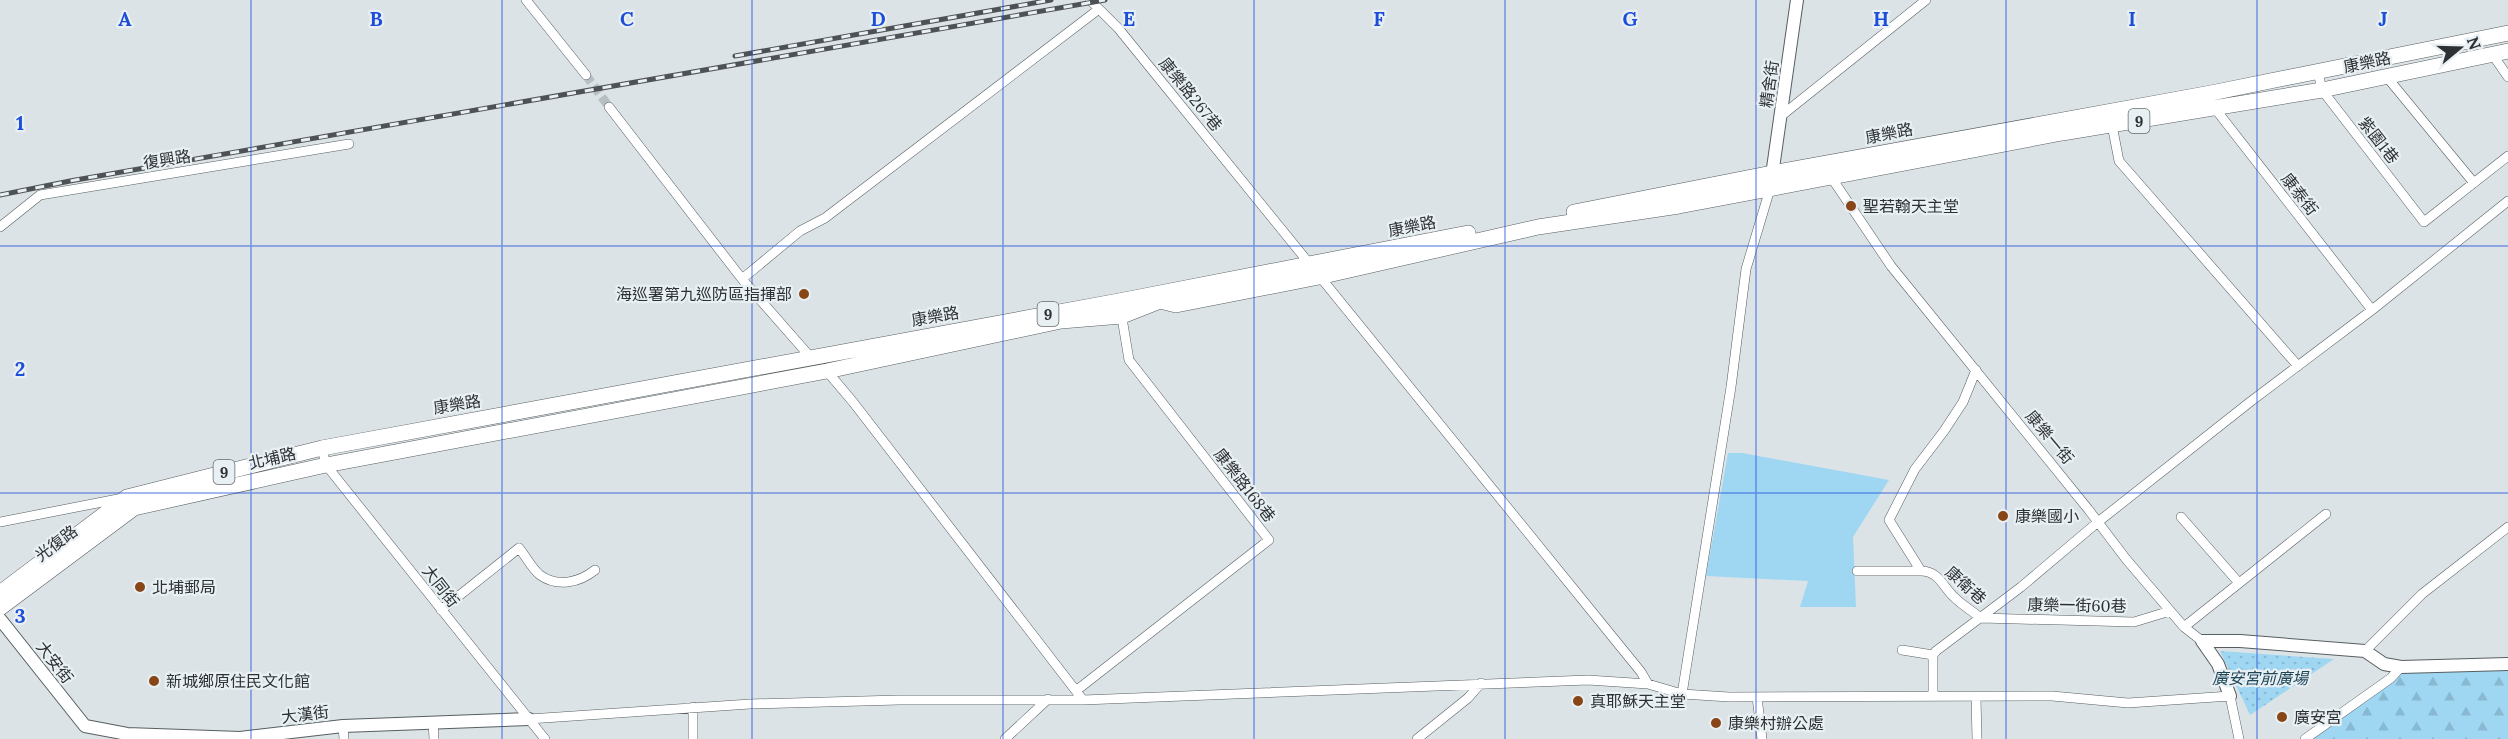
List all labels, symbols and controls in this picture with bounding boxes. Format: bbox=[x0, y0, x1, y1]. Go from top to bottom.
text: A bbox=[118, 6, 132, 31]
text: B bbox=[369, 6, 383, 31]
text: C bbox=[620, 6, 634, 31]
text: D bbox=[870, 6, 886, 31]
text: E bbox=[1123, 6, 1135, 31]
text: F bbox=[1373, 6, 1385, 31]
text: G bbox=[1622, 6, 1638, 31]
text: H bbox=[1873, 6, 1889, 31]
text: I bbox=[2128, 6, 2136, 31]
text: J bbox=[2378, 6, 2388, 31]
north arrow bbox=[2430, 18, 2490, 78]
text: N bbox=[2463, 34, 2486, 52]
street label: 康樂路 bbox=[2341, 47, 2393, 77]
street label: 康樂路267巷 bbox=[1155, 53, 1227, 135]
street label: 精舍街 bbox=[1756, 59, 1782, 109]
road number: 9 bbox=[2128, 109, 2150, 133]
text: 1 bbox=[16, 110, 24, 135]
street label: 紫園1巷 bbox=[2355, 113, 2403, 167]
street label: 康樂路 bbox=[1864, 119, 1914, 147]
street label: 復興路 bbox=[142, 145, 192, 173]
street label: 康泰街 bbox=[2277, 169, 2323, 219]
place label: 聖若翰天主堂 bbox=[1863, 196, 1959, 216]
marker: 聖若翰天主堂 bbox=[1844, 199, 1858, 213]
street label: 康樂路 bbox=[1387, 212, 1437, 240]
place label: 海巡署第九巡防區指揮部 bbox=[616, 284, 792, 304]
marker: 海巡署第九巡防區指揮部 bbox=[797, 287, 811, 301]
street label: 康樂路 bbox=[910, 302, 960, 330]
road number: 9 bbox=[1038, 302, 1058, 326]
text: 2 bbox=[15, 356, 25, 381]
street label: 康樂路 bbox=[432, 390, 482, 418]
street label: 康樂一街 bbox=[2022, 406, 2078, 468]
street label: 北埔路 bbox=[246, 443, 298, 473]
street label: 康樂路168巷 bbox=[1210, 444, 1280, 526]
road number: 9 bbox=[214, 460, 234, 484]
place label: 康樂國小 bbox=[2015, 506, 2079, 526]
marker: 康樂國小 bbox=[1996, 509, 2010, 523]
street label: 光復路 bbox=[31, 521, 81, 565]
street label: 大同街 bbox=[418, 561, 464, 611]
street label: 康衛巷 bbox=[1941, 562, 1991, 608]
place label: 北埔郵局 bbox=[152, 577, 216, 597]
marker: 北埔郵局 bbox=[133, 580, 147, 594]
street label: 康樂一街60巷 bbox=[2027, 594, 2127, 616]
text: 3 bbox=[14, 603, 26, 628]
street label: 大安街 bbox=[32, 637, 78, 687]
park label: 廣安宮前廣場 bbox=[2212, 668, 2310, 688]
place label: 新城鄉原住民文化館 bbox=[166, 671, 310, 691]
marker: 新城鄉原住民文化館 bbox=[147, 674, 161, 688]
place label: 真耶穌天主堂 bbox=[1590, 691, 1686, 711]
marker: 真耶穌天主堂 bbox=[1571, 694, 1585, 708]
street label: 大漢街 bbox=[280, 701, 330, 727]
place label: 廣安宮 bbox=[2294, 707, 2342, 727]
marker: 廣安宮 bbox=[2275, 710, 2289, 724]
place label: 康樂村辦公處 bbox=[1728, 713, 1824, 733]
marker: 康樂村辦公處 bbox=[1709, 716, 1723, 730]

